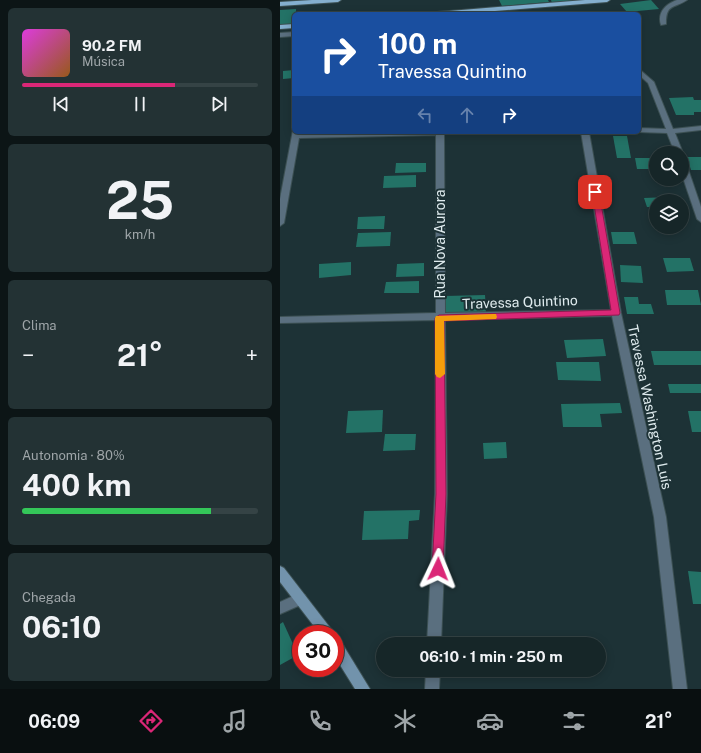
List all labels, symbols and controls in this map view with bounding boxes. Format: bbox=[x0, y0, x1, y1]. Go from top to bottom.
text: 100 m bbox=[378, 27, 457, 60]
icon: right bbox=[312, 28, 364, 80]
text: 90.2 FM bbox=[82, 37, 142, 54]
text: Música bbox=[82, 54, 125, 69]
text: Travessa Quintino bbox=[378, 61, 527, 82]
icon: previous bbox=[50, 93, 72, 115]
icon: pause bbox=[129, 93, 151, 115]
icon: next bbox=[208, 93, 230, 115]
icon: left bbox=[414, 104, 436, 126]
icon: ahead bbox=[456, 104, 478, 126]
icon: right bbox=[498, 104, 520, 126]
map controls bbox=[649, 146, 689, 234]
button: search bbox=[649, 146, 689, 186]
text: 25 bbox=[106, 170, 174, 231]
pin bbox=[578, 175, 612, 209]
icon: arrive bbox=[584, 181, 606, 203]
street label: Rua Nova Aurora bbox=[432, 189, 448, 299]
button: layers bbox=[649, 194, 689, 234]
text: km/h bbox=[125, 227, 155, 242]
street label: Travessa Quintino bbox=[462, 292, 578, 312]
text: Clima bbox=[22, 318, 57, 333]
street label: Travessa Washington Luís bbox=[625, 323, 675, 491]
text: 21° bbox=[117, 337, 163, 373]
text: − bbox=[22, 342, 34, 368]
text: + bbox=[246, 342, 258, 368]
text: Autonomia · 80% bbox=[22, 448, 125, 463]
text: 400 km bbox=[22, 467, 131, 503]
position arrow bbox=[417, 548, 459, 590]
text: Chegada bbox=[22, 590, 76, 605]
text: 06:10 bbox=[22, 609, 101, 645]
speed limit sign: 30 bbox=[292, 625, 344, 677]
text: 06:10 · 1 min · 250 m bbox=[419, 648, 563, 665]
icon: directions bbox=[137, 707, 165, 735]
icon: music bbox=[221, 707, 249, 735]
icon: phone bbox=[306, 707, 334, 735]
icon: climate bbox=[391, 707, 419, 735]
icon: car bbox=[476, 707, 504, 735]
icon: filters bbox=[560, 707, 588, 735]
text: 06:09 bbox=[28, 711, 80, 732]
text: 21° bbox=[645, 711, 673, 732]

